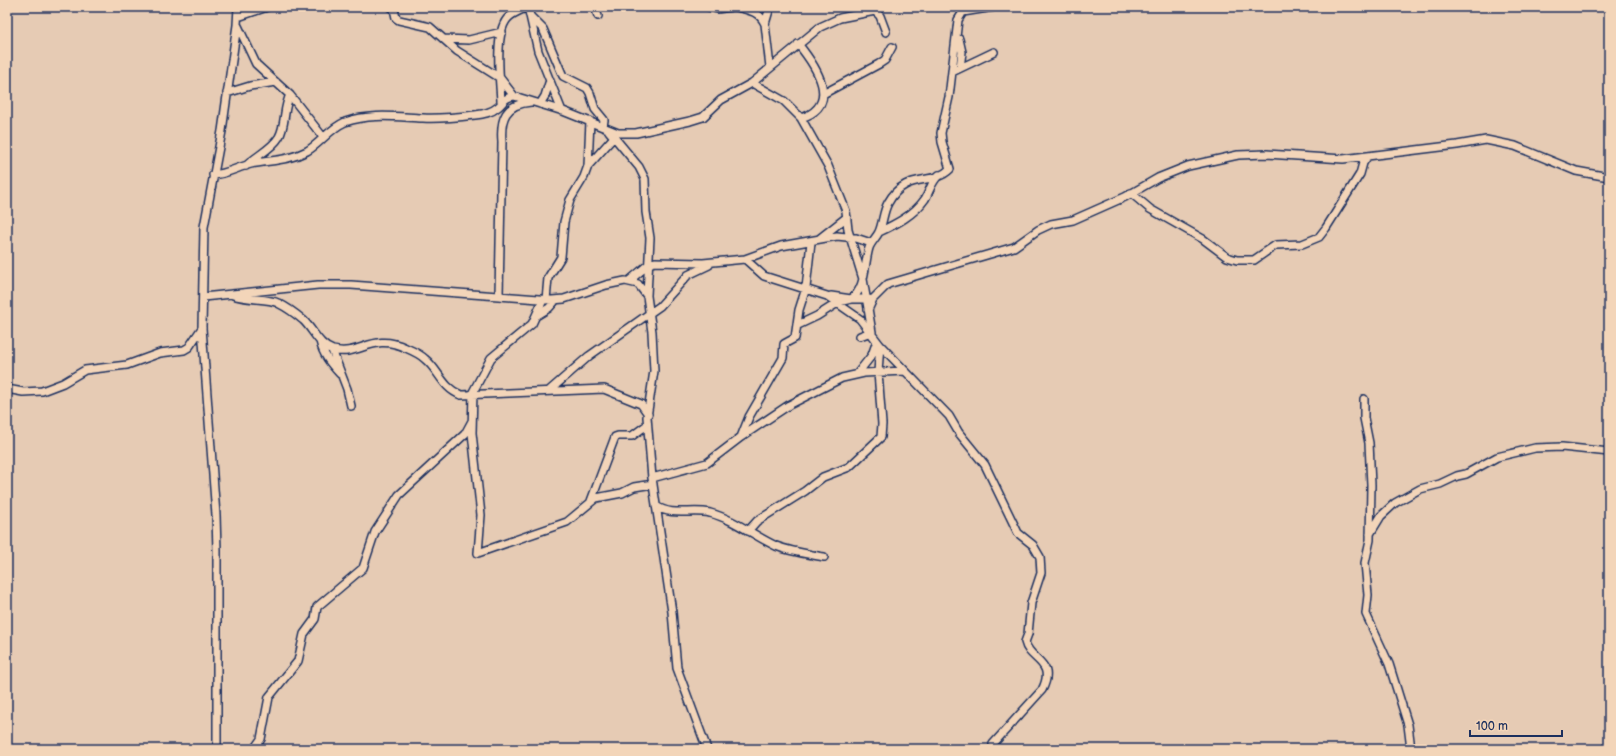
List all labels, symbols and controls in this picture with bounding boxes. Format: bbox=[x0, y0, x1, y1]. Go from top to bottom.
scale bar bbox=[1470, 712, 1562, 738]
text: 100 m bbox=[1476, 719, 1508, 734]

